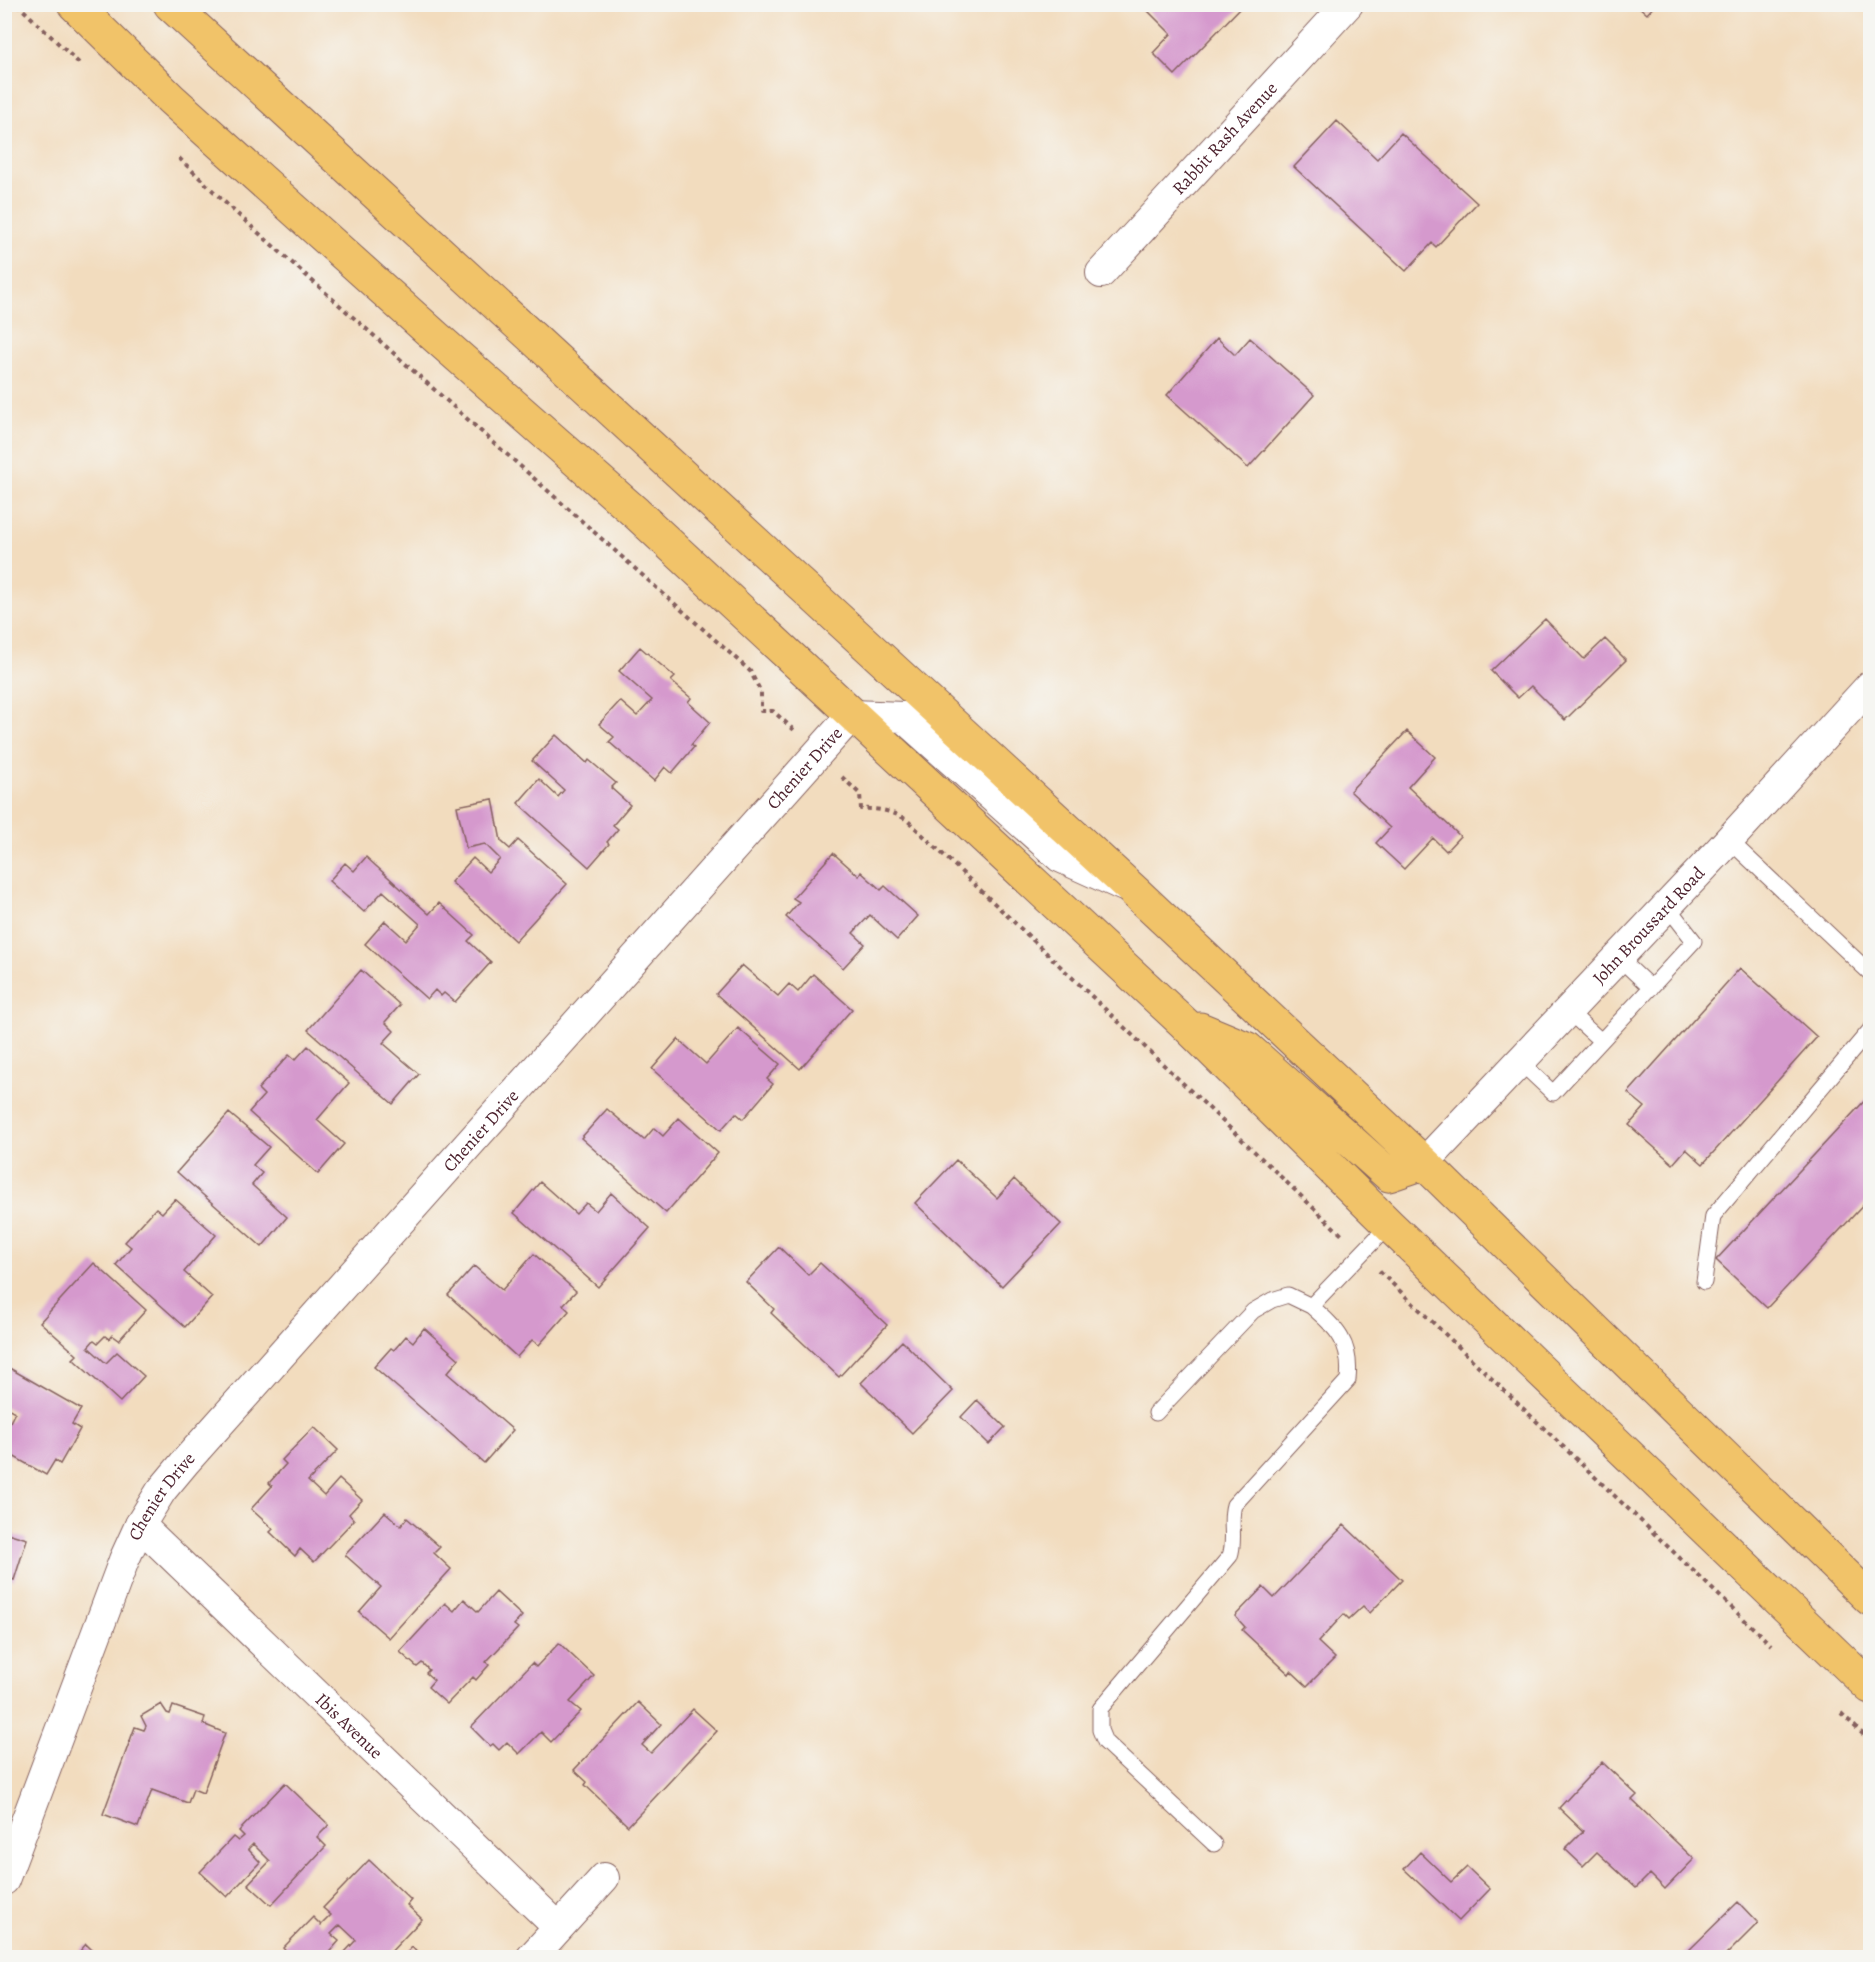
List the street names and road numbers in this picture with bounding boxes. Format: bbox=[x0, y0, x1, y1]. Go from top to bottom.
street label: Rabbit Rash Avenue bbox=[1167, 77, 1283, 200]
street label: Chenier Drive bbox=[761, 722, 848, 815]
street label: John Broussard Road bbox=[1587, 861, 1710, 989]
street label: Chenier Drive bbox=[438, 1084, 524, 1177]
street label: Chenier Drive bbox=[123, 1447, 200, 1544]
street label: Ibis Avenue bbox=[310, 1688, 388, 1764]

